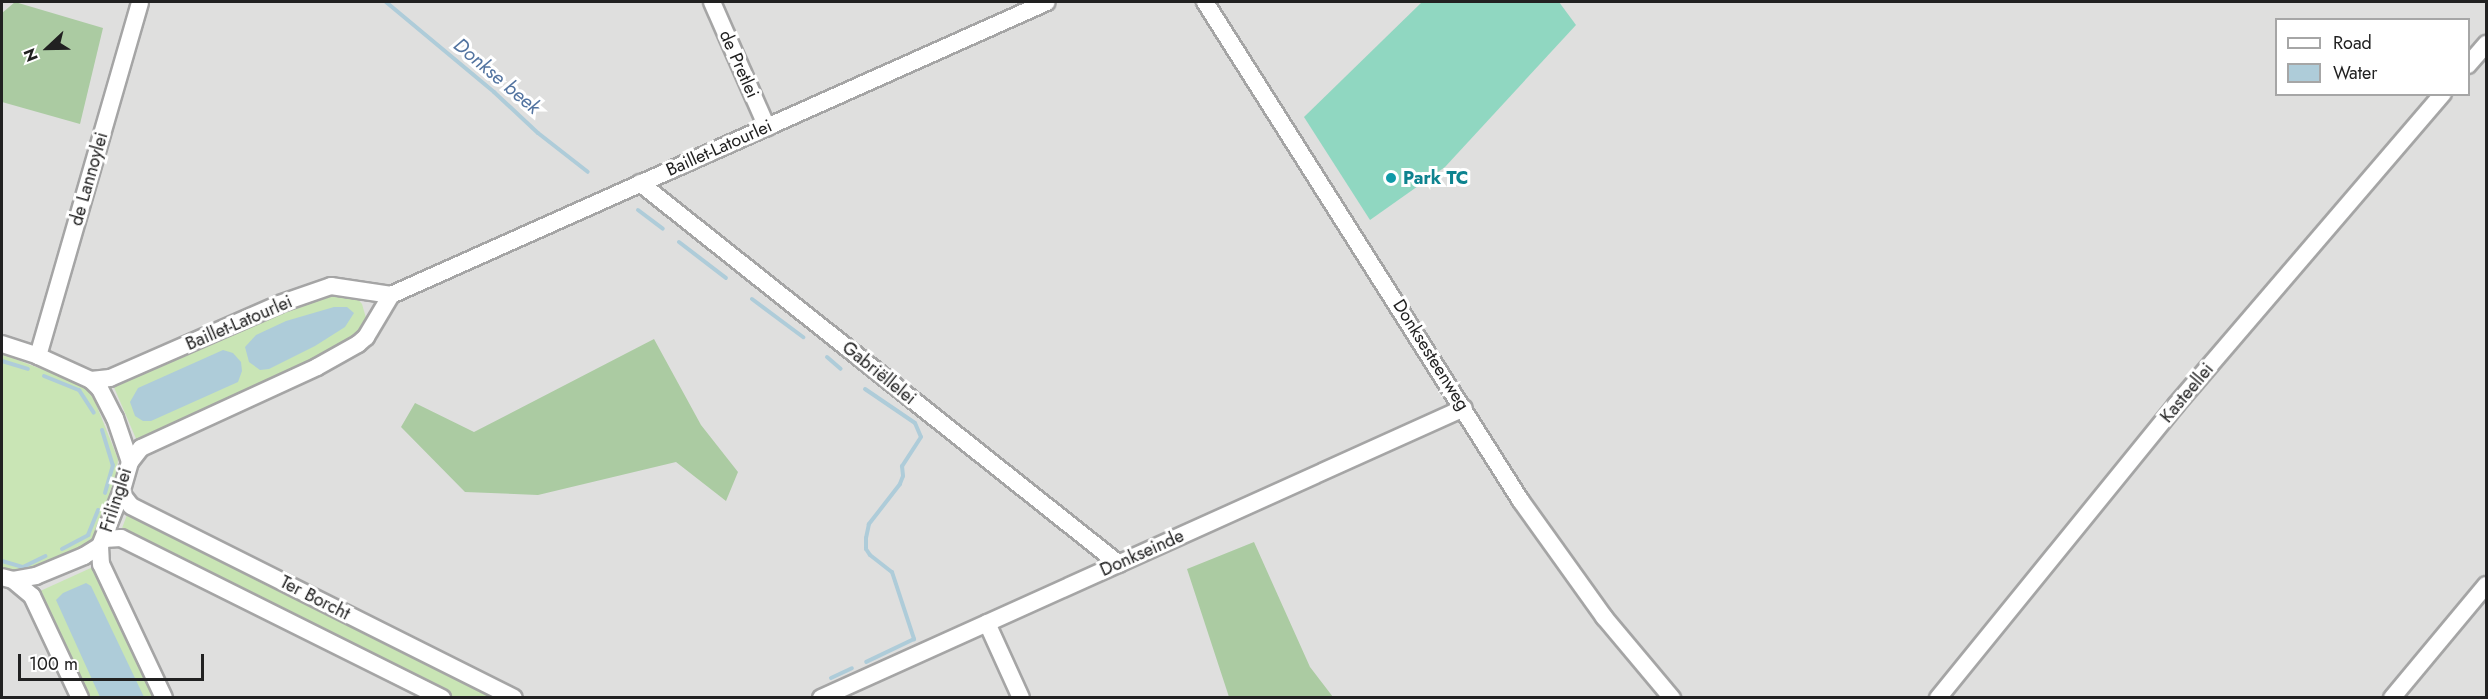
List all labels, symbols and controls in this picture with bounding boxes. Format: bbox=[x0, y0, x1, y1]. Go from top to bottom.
north arrow bbox=[18, 18, 78, 78]
legend bbox=[2275, 18, 2470, 96]
street label: de Pretlei bbox=[714, 27, 764, 101]
text: Road bbox=[2333, 30, 2372, 56]
water label: Donkse beek bbox=[449, 33, 545, 119]
text: N bbox=[18, 45, 44, 65]
text: Water bbox=[2333, 60, 2377, 86]
street label: Baillet-Latourlei bbox=[663, 115, 775, 181]
street label: de Lannoylei bbox=[65, 130, 113, 228]
place label: Park TC bbox=[1403, 167, 1468, 189]
marker: Park TC bbox=[1384, 171, 1398, 185]
street label: Baillet-Latourlei bbox=[182, 291, 296, 355]
street label: Donksesteenweg bbox=[1388, 295, 1474, 415]
street label: Gabriëllelei bbox=[838, 337, 920, 409]
street label: Kasteellei bbox=[2156, 359, 2218, 427]
street label: Frilinglei bbox=[96, 465, 136, 535]
street label: Donkseinde bbox=[1097, 525, 1187, 581]
street label: Ter Borcht bbox=[276, 571, 354, 625]
scale bar bbox=[21, 642, 207, 680]
text: 100 m bbox=[29, 651, 78, 677]

